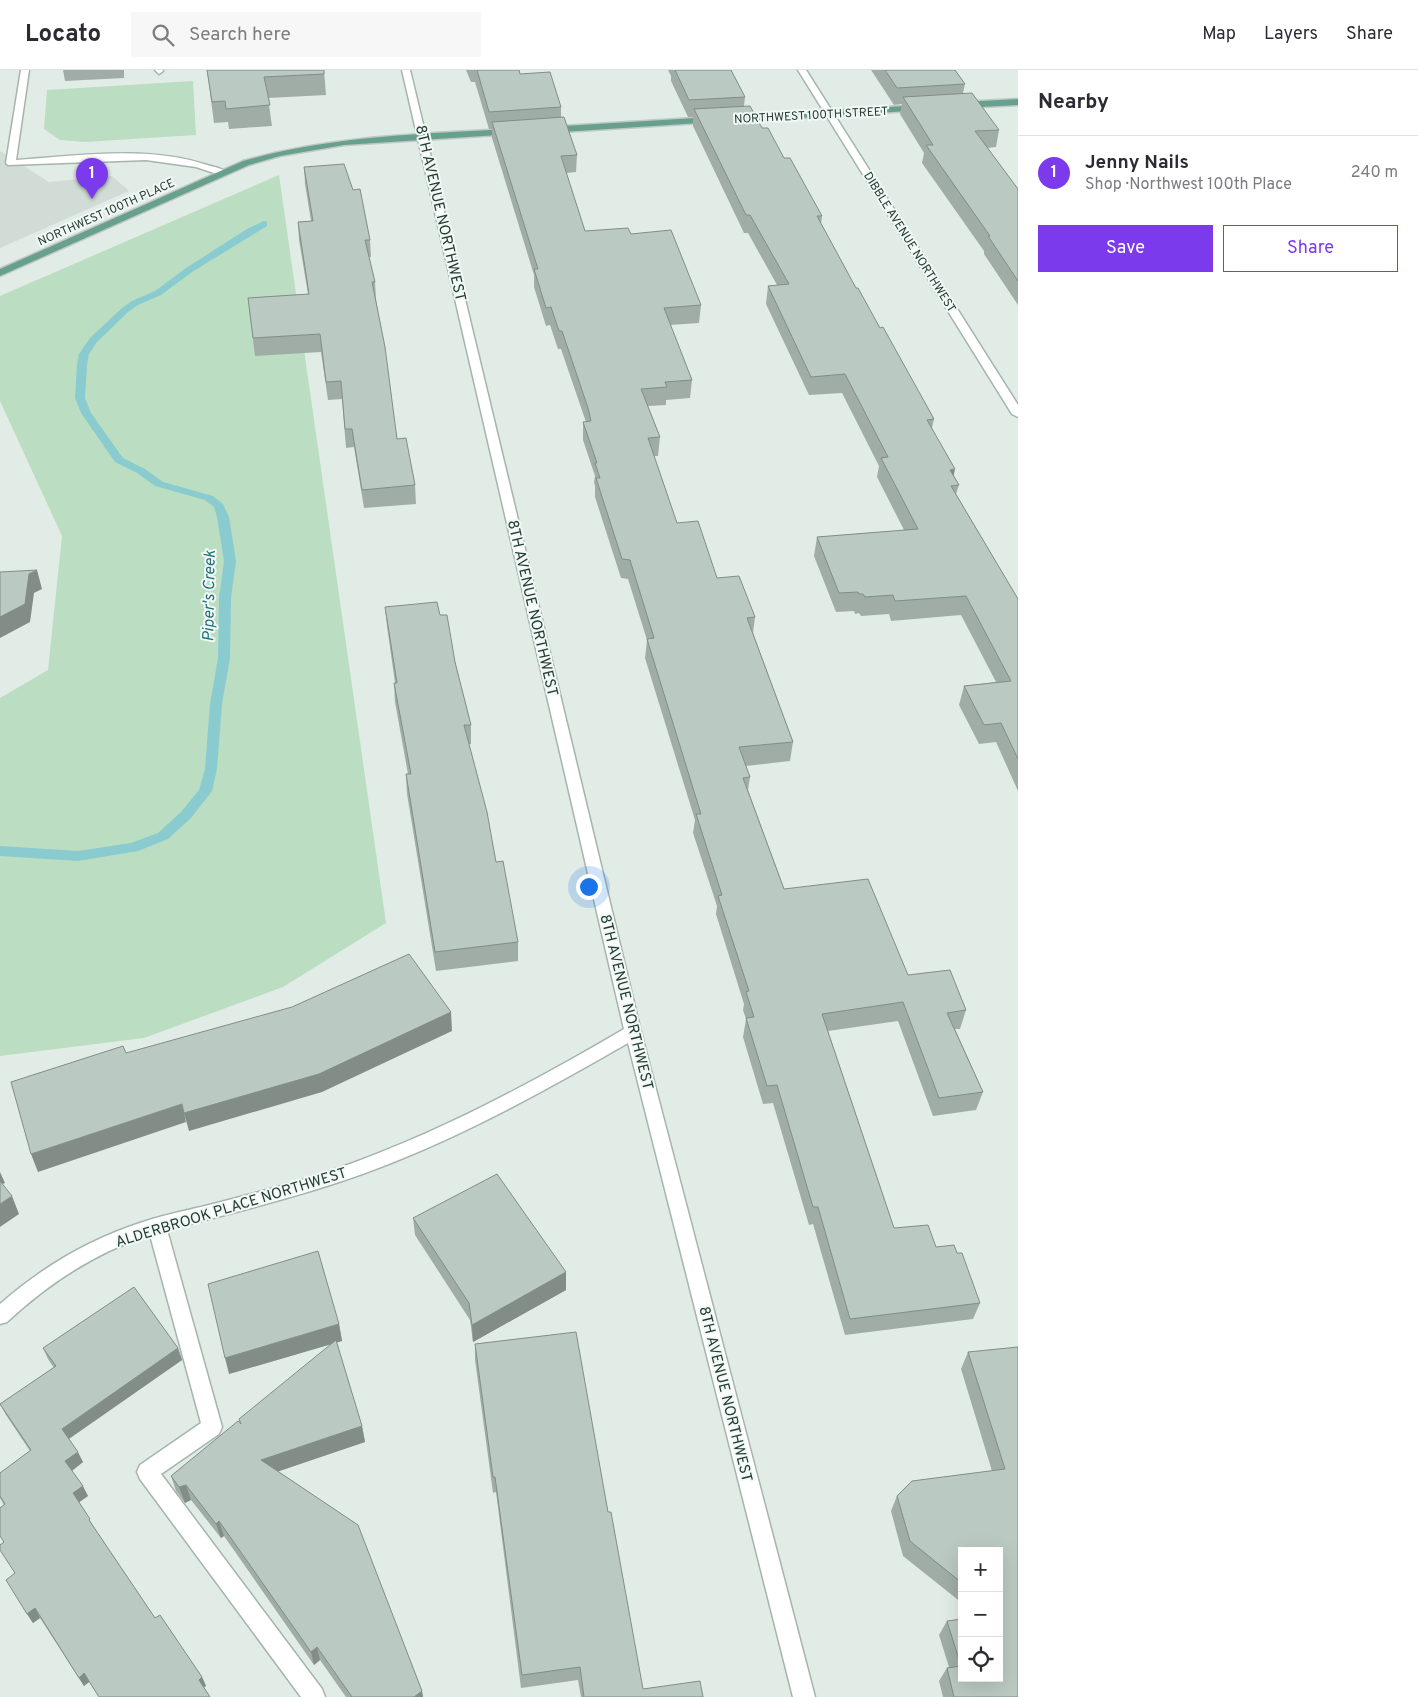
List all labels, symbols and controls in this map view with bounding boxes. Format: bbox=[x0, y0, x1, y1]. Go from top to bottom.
search box bbox=[131, 12, 481, 57]
text: Locato bbox=[25, 20, 101, 50]
icon: search bbox=[149, 21, 177, 49]
text: Search here bbox=[189, 23, 291, 47]
text: Map bbox=[1202, 23, 1236, 46]
text: Layers bbox=[1264, 23, 1318, 46]
text: Share bbox=[1346, 23, 1393, 46]
text: Nearby bbox=[1038, 89, 1109, 116]
street label: NORTHWEST 100TH STREET bbox=[734, 104, 888, 128]
street label: 8TH AVENUE NORTHWEST bbox=[410, 123, 469, 303]
text: Jenny Nails bbox=[1085, 151, 1189, 175]
pin: 1 bbox=[76, 158, 108, 199]
text: 1 bbox=[1051, 163, 1057, 183]
text: 240 m bbox=[1351, 163, 1398, 183]
street label: DIBBLE AVENUE NORTHWEST bbox=[859, 169, 959, 316]
street label: NORTHWEST 100TH PLACE bbox=[35, 175, 177, 249]
text: Shop · Northwest 100th Place bbox=[1085, 175, 1292, 195]
button: Save bbox=[1038, 225, 1213, 272]
button: Share bbox=[1223, 225, 1398, 272]
street label: 8TH AVENUE NORTHWEST bbox=[502, 518, 561, 698]
water label: Piper's Creek bbox=[199, 549, 221, 642]
your location bbox=[576, 874, 602, 900]
street label: 8TH AVENUE NORTHWEST bbox=[595, 913, 657, 1092]
street label: ALDERBROOK PLACE NORTHWEST bbox=[113, 1164, 349, 1253]
street label: 8TH AVENUE NORTHWEST bbox=[694, 1305, 756, 1484]
map controls bbox=[958, 1547, 1003, 1682]
button: + bbox=[958, 1547, 1003, 1592]
button: − bbox=[958, 1592, 1003, 1637]
button: locate bbox=[958, 1637, 1003, 1682]

